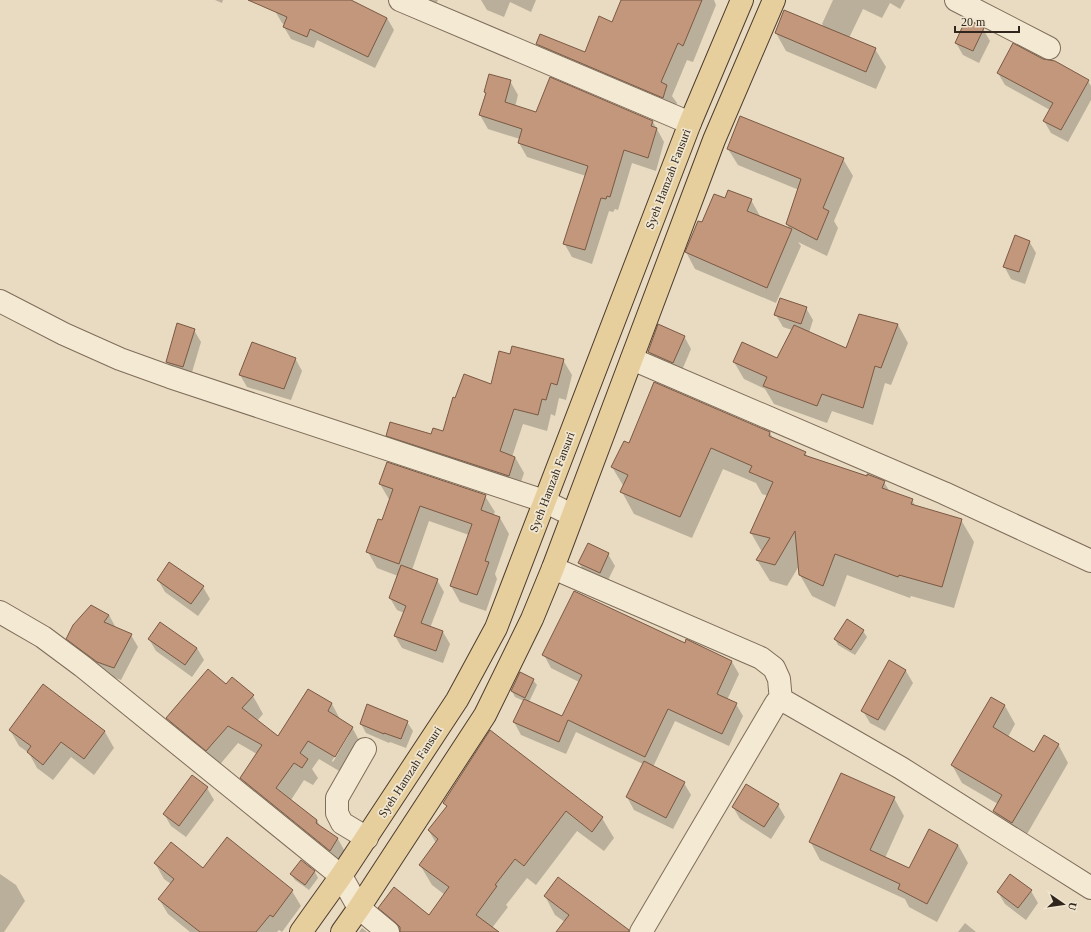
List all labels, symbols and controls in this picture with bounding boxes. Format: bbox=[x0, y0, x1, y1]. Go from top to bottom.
scale bar bbox=[955, 8, 1019, 34]
text: 20 m bbox=[961, 15, 986, 29]
street label: Syeh Hamzah Fansuri bbox=[642, 126, 694, 231]
street label: Syeh Hamzah Fansuri bbox=[526, 429, 578, 534]
street label: Syeh Hamzah Fansuri bbox=[375, 723, 445, 820]
north arrow bbox=[1043, 884, 1083, 924]
text: U bbox=[1066, 901, 1079, 912]

